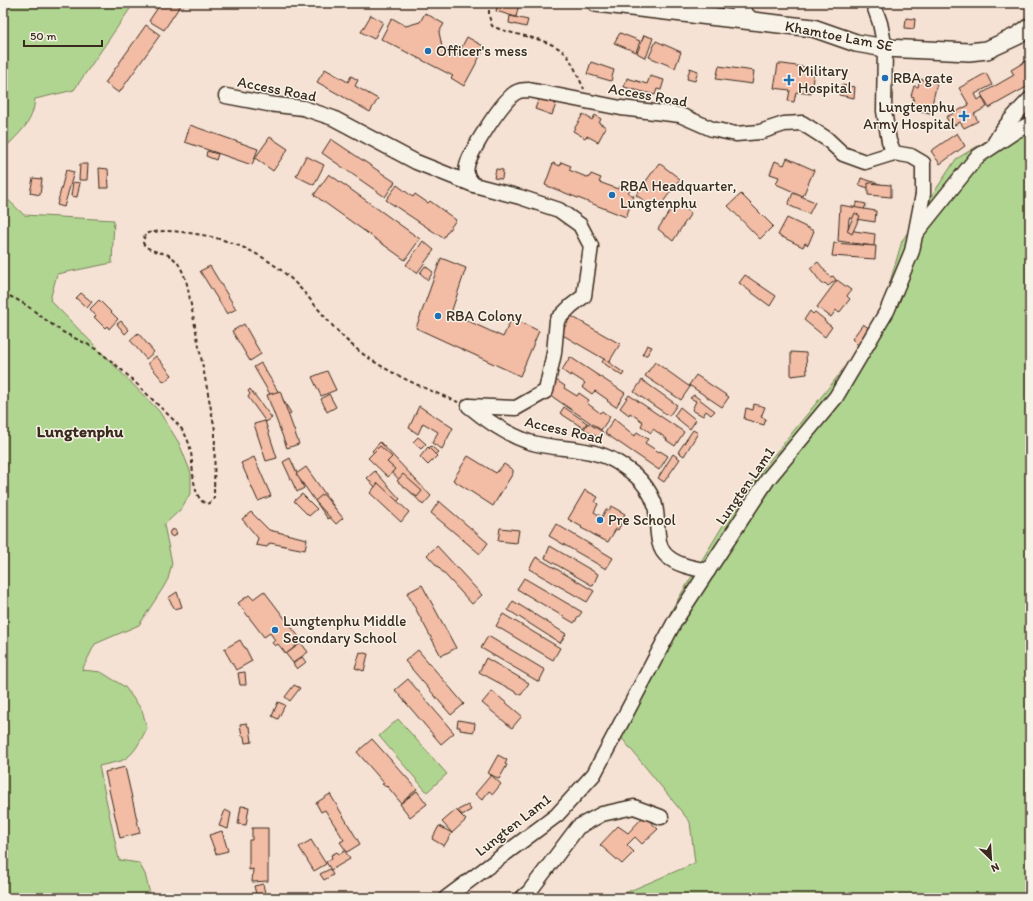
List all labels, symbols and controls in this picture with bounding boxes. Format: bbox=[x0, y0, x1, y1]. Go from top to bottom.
street label: Khamtoe Lam SE bbox=[784, 17, 894, 55]
scale bar bbox=[24, 22, 102, 48]
text: 50 m bbox=[30, 29, 56, 43]
place label: Officer's mess bbox=[436, 42, 528, 60]
marker: Officer's mess bbox=[423, 46, 433, 56]
place label: Military Hospital bbox=[798, 62, 852, 97]
place label: RBA gate bbox=[893, 69, 953, 87]
street label: Access Road bbox=[236, 73, 318, 105]
marker: RBA gate bbox=[880, 73, 890, 83]
marker: Military Hospital bbox=[783, 74, 795, 86]
street label: Access Road bbox=[607, 79, 689, 111]
place label: Lungtenphu Army Hospital bbox=[863, 98, 956, 133]
marker: Lungtenphu Army Hospital bbox=[958, 110, 970, 122]
place label: RBA Headquarter, Lungtenphu bbox=[620, 177, 736, 212]
marker: RBA Headquarter, Lungtenphu bbox=[607, 190, 617, 200]
place label: RBA Colony bbox=[446, 307, 522, 325]
marker: RBA Colony bbox=[433, 311, 443, 321]
street label: Access Road bbox=[523, 412, 605, 448]
district label: Lungtenphu bbox=[36, 421, 124, 442]
street label: Lungten Lam1 bbox=[712, 444, 778, 528]
place label: Pre School bbox=[608, 511, 677, 529]
marker: Pre School bbox=[595, 515, 605, 525]
place label: Lungtenphu Middle Secondary School bbox=[283, 612, 406, 647]
marker: Lungtenphu Middle Secondary School bbox=[270, 625, 280, 635]
street label: Lungten Lam1 bbox=[472, 790, 554, 860]
north arrow bbox=[971, 839, 1011, 879]
text: N bbox=[989, 860, 1001, 875]

